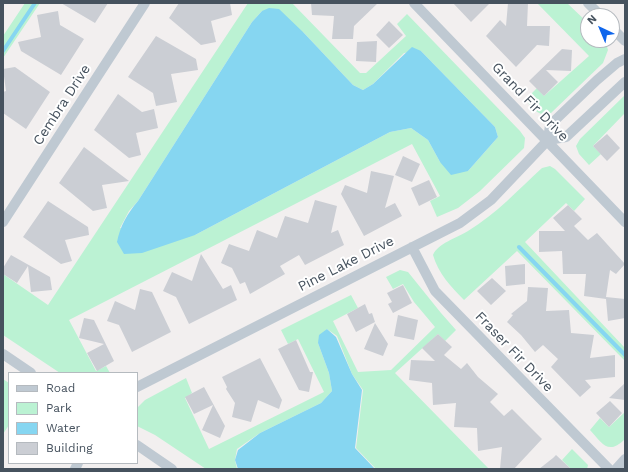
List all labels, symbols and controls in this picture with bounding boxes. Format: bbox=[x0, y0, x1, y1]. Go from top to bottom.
north arrow bbox=[580, 8, 620, 48]
text: N bbox=[585, 12, 599, 27]
street label: Grand Fir Drive bbox=[488, 59, 572, 145]
street label: Cembra Drive bbox=[30, 61, 94, 149]
street label: Pine Lake Drive bbox=[295, 233, 397, 295]
street label: Fraser Fir Drive bbox=[472, 308, 556, 396]
legend bbox=[8, 372, 138, 464]
text: Road bbox=[46, 381, 75, 395]
text: Park bbox=[46, 401, 72, 415]
text: Water bbox=[46, 421, 80, 435]
text: Building bbox=[46, 441, 93, 455]

